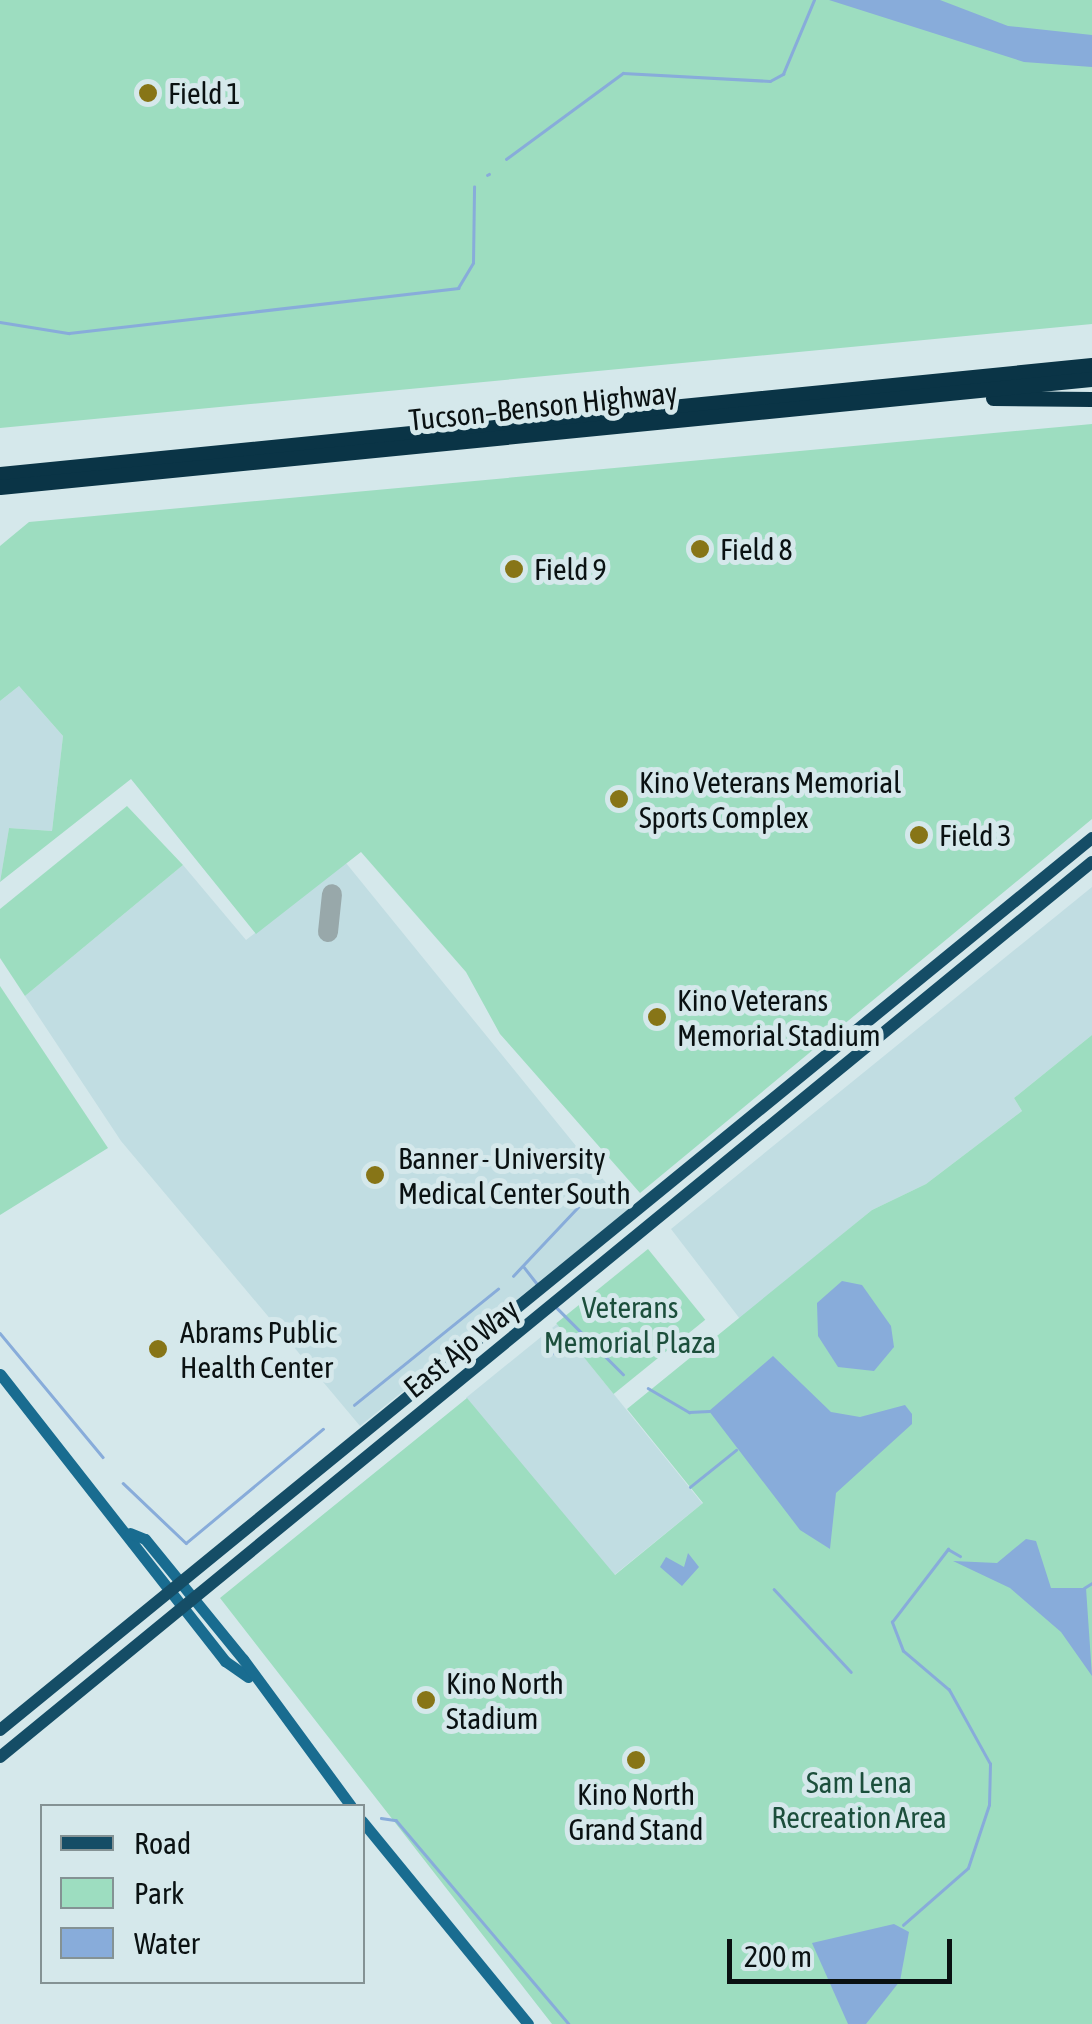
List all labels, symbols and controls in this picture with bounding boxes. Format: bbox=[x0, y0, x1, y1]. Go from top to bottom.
place label: Field 1 bbox=[168, 75, 241, 111]
marker: Field 1 bbox=[137, 82, 159, 104]
street label: Tucson–Benson Highway bbox=[407, 374, 679, 438]
place label: Field 8 bbox=[720, 531, 793, 567]
marker: Field 8 bbox=[689, 538, 711, 560]
place label: Field 9 bbox=[534, 551, 607, 587]
marker: Field 9 bbox=[503, 558, 525, 580]
place label: Kino Veterans Memorial Sports Complex bbox=[639, 764, 901, 834]
marker: Kino Veterans Memorial Sports Complex bbox=[608, 788, 630, 810]
place label: Field 3 bbox=[939, 817, 1012, 853]
marker: Field 3 bbox=[908, 824, 930, 846]
place label: Kino Veterans Memorial Stadium bbox=[677, 982, 881, 1052]
marker: Kino Veterans Memorial Stadium bbox=[646, 1006, 668, 1028]
place label: Banner - University Medical Center South bbox=[398, 1140, 631, 1210]
marker: Banner - University Medical Center South bbox=[362, 1162, 388, 1188]
park label: Veterans Memorial Plaza bbox=[544, 1289, 716, 1360]
street label: East Ajo Way bbox=[396, 1291, 526, 1405]
place label: Abrams Public Health Center bbox=[180, 1314, 337, 1384]
marker: Abrams Public Health Center bbox=[145, 1336, 171, 1362]
place label: Kino North Stadium bbox=[446, 1665, 564, 1736]
marker: Kino North Stadium bbox=[415, 1689, 437, 1711]
marker: Kino North Grand Stand bbox=[625, 1749, 647, 1771]
park label: Sam Lena Recreation Area bbox=[771, 1764, 947, 1834]
place label: Kino North Grand Stand bbox=[569, 1776, 703, 1846]
legend bbox=[40, 1804, 365, 1984]
text: Road bbox=[134, 1826, 191, 1860]
text: Park bbox=[134, 1876, 184, 1910]
scale bar bbox=[732, 1919, 957, 1981]
text: Water bbox=[134, 1926, 200, 1960]
text: 200 m bbox=[744, 1939, 812, 1973]

